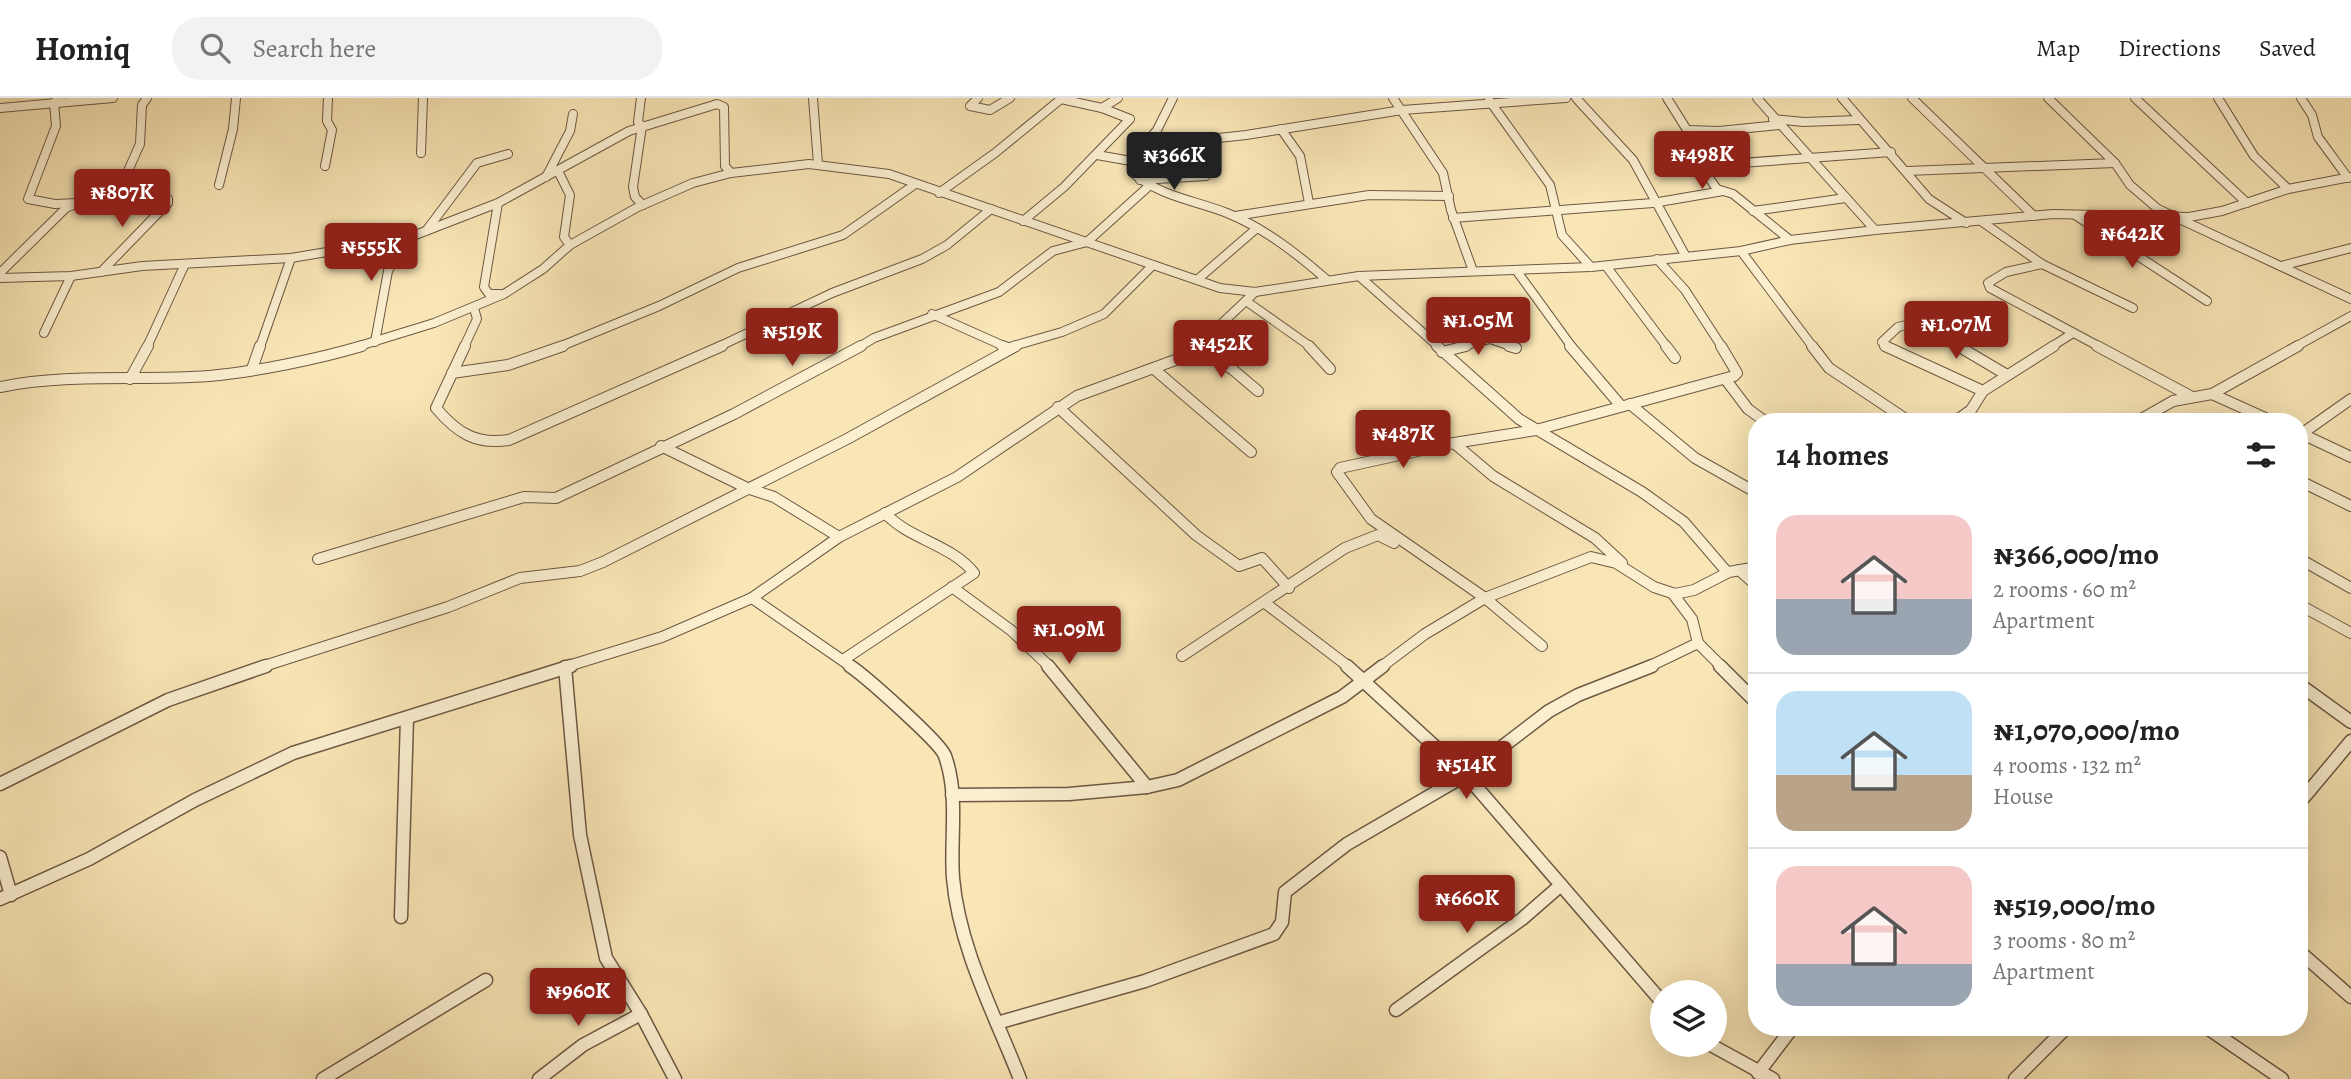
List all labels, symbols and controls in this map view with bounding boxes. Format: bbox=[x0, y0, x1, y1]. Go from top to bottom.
search box bbox=[172, 17, 662, 80]
text: Homiq bbox=[35, 26, 130, 71]
icon: search bbox=[196, 29, 234, 67]
text: Search here bbox=[252, 31, 376, 66]
text: Map bbox=[2036, 32, 2080, 64]
text: Directions bbox=[2118, 32, 2221, 64]
text: Saved bbox=[2259, 32, 2316, 64]
pin: ₦366K bbox=[1125, 132, 1223, 192]
pin: ₦498K bbox=[1653, 132, 1751, 191]
text: ₦498K bbox=[1670, 138, 1734, 169]
text: ₦366K bbox=[1143, 139, 1205, 170]
pin: ₦807K bbox=[73, 170, 171, 229]
text: ₦807K bbox=[90, 176, 154, 207]
pin: ₦642K bbox=[2083, 211, 2181, 270]
text: ₦642K bbox=[2100, 217, 2164, 248]
pin: ₦555K bbox=[322, 223, 420, 283]
text: ₦555K bbox=[341, 230, 401, 261]
pin: ₦1.05M bbox=[1421, 298, 1535, 357]
pin: ₦1.07M bbox=[1899, 302, 2013, 361]
text: ₦1.05M bbox=[1442, 304, 1514, 335]
pin: ₦519K bbox=[743, 308, 841, 368]
text: ₦1.07M bbox=[1920, 308, 1992, 339]
text: ₦519K bbox=[762, 315, 822, 346]
pin: ₦452K bbox=[1172, 320, 1270, 380]
text: ₦452K bbox=[1189, 327, 1253, 358]
pin: ₦487K bbox=[1354, 410, 1452, 470]
text: ₦487K bbox=[1371, 417, 1435, 448]
text: 14 homes bbox=[1776, 435, 1889, 475]
icon: filters bbox=[2242, 436, 2280, 474]
text: ₦366,000/mo bbox=[1993, 534, 2159, 574]
icon: home bbox=[1832, 543, 1916, 627]
text: 2 rooms · 60 m² bbox=[1993, 574, 2136, 605]
text: Apartment bbox=[1993, 605, 2095, 636]
pin: ₦1.09M bbox=[1012, 606, 1126, 666]
text: ₦1.09M bbox=[1033, 613, 1105, 644]
text: ₦1,070,000/mo bbox=[1993, 710, 2180, 750]
icon: home bbox=[1832, 719, 1916, 803]
pin: ₦514K bbox=[1417, 742, 1515, 801]
text: ₦514K bbox=[1436, 748, 1496, 779]
text: 4 rooms · 132 m² bbox=[1993, 750, 2141, 781]
text: House bbox=[1993, 781, 2053, 812]
pin: ₦660K bbox=[1418, 876, 1516, 935]
text: ₦660K bbox=[1435, 882, 1499, 913]
text: ₦519,000/mo bbox=[1993, 885, 2155, 925]
icon: home bbox=[1832, 894, 1916, 978]
text: 3 rooms · 80 m² bbox=[1993, 925, 2135, 956]
text: Apartment bbox=[1993, 956, 2095, 987]
pin: ₦960K bbox=[529, 968, 627, 1028]
text: ₦960K bbox=[546, 975, 610, 1006]
map controls bbox=[1650, 980, 1727, 1057]
button: layers bbox=[1650, 980, 1727, 1057]

